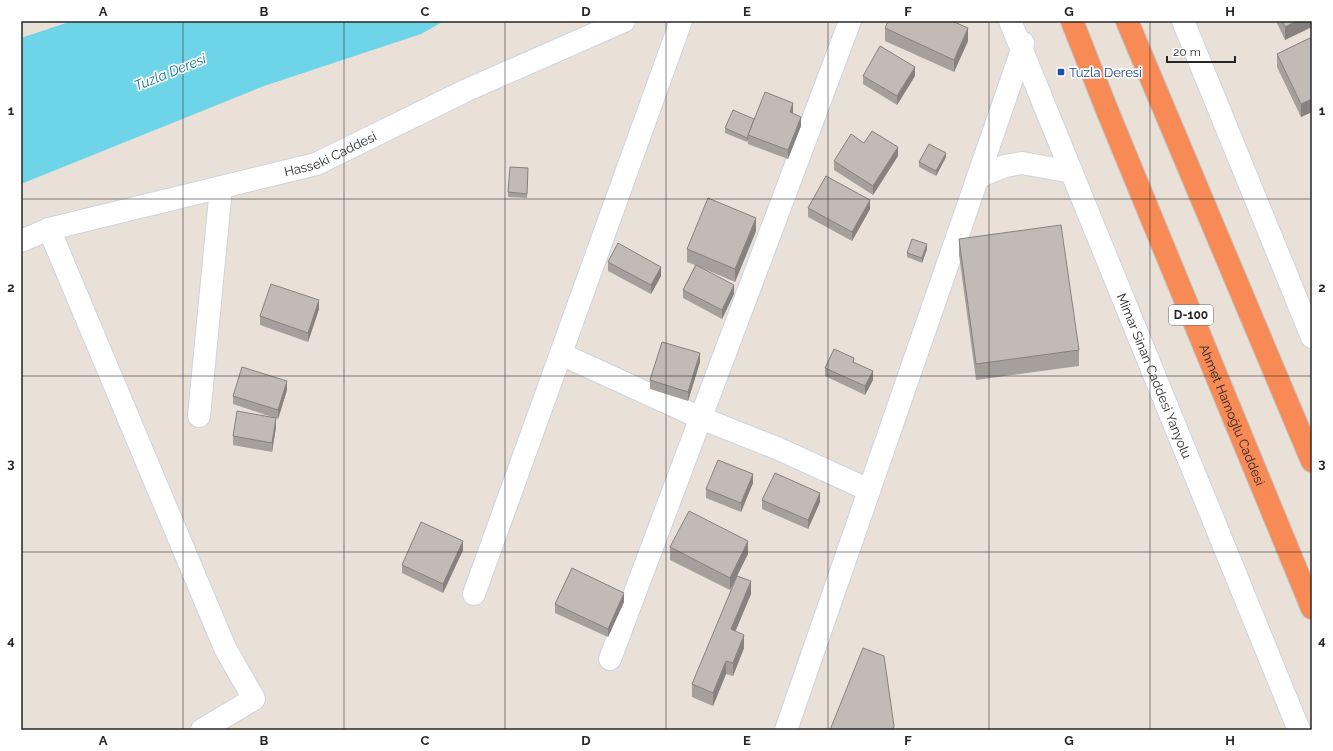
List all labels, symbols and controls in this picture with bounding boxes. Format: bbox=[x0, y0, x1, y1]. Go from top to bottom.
text: A bbox=[99, 4, 108, 19]
text: B bbox=[260, 4, 269, 19]
text: C bbox=[421, 4, 430, 19]
text: D bbox=[581, 4, 591, 19]
text: E bbox=[743, 4, 751, 19]
text: F bbox=[904, 4, 912, 19]
text: G bbox=[1064, 4, 1074, 19]
text: H bbox=[1225, 4, 1235, 19]
scale bar bbox=[1167, 38, 1235, 64]
text: 20 m bbox=[1173, 45, 1201, 59]
water label: Tuzla Deresi bbox=[132, 50, 209, 94]
place label: Tuzla Deresi bbox=[1069, 65, 1142, 80]
marker: Tuzla Deresi bbox=[1056, 67, 1066, 77]
text: 1 bbox=[8, 103, 15, 118]
text: 1 bbox=[1319, 103, 1326, 118]
street label: Hasseki Caddesi bbox=[282, 128, 379, 179]
text: 2 bbox=[7, 280, 15, 295]
text: 2 bbox=[1318, 280, 1326, 295]
street label: Mimar Sinan Caddesi Yanyolu bbox=[1114, 291, 1195, 460]
road number: D-100 bbox=[1169, 305, 1213, 325]
street label: Ahmet Hamoğlu Caddesi bbox=[1197, 342, 1268, 488]
text: 3 bbox=[7, 456, 15, 471]
text: 3 bbox=[1318, 456, 1326, 471]
text: 4 bbox=[7, 633, 15, 648]
text: 4 bbox=[1318, 633, 1326, 648]
text: A bbox=[99, 733, 108, 748]
text: B bbox=[260, 733, 269, 748]
text: C bbox=[421, 733, 430, 748]
text: D bbox=[581, 733, 591, 748]
text: E bbox=[743, 733, 751, 748]
text: F bbox=[904, 733, 912, 748]
text: G bbox=[1064, 733, 1074, 748]
text: H bbox=[1225, 733, 1235, 748]

